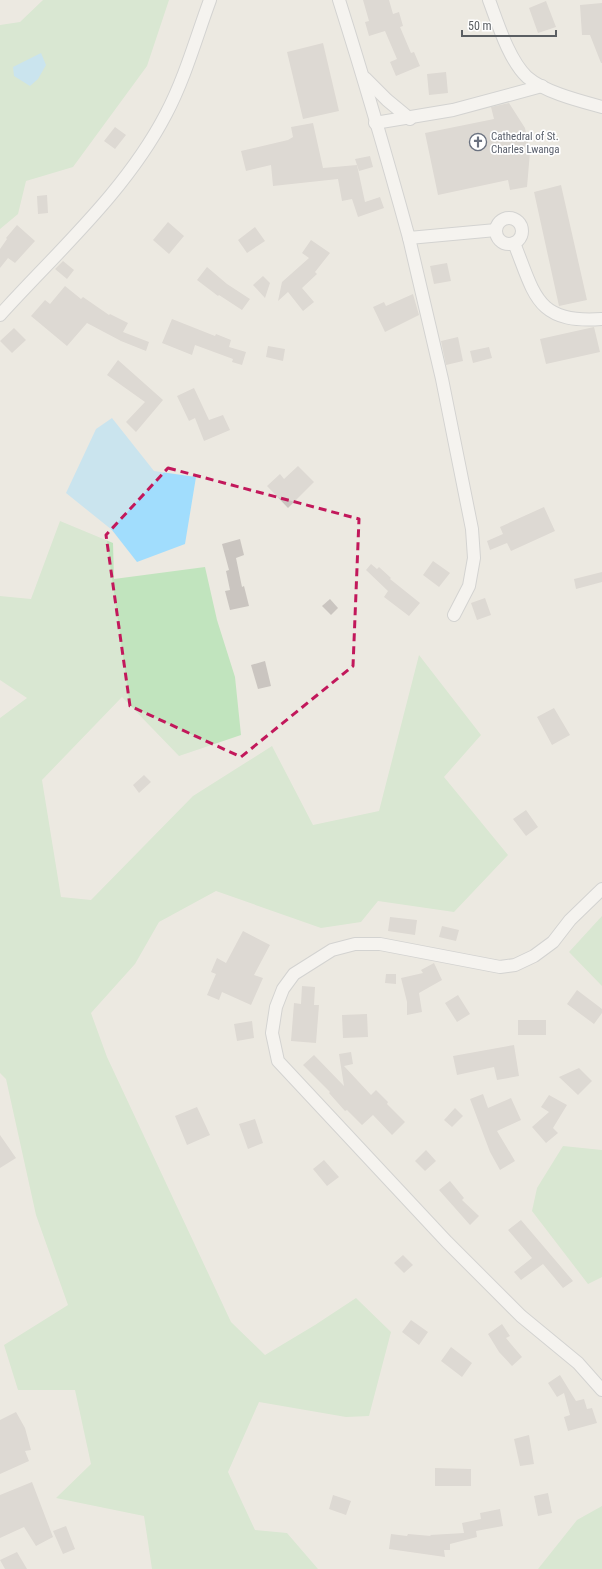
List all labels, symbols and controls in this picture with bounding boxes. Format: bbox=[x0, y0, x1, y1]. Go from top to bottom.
scale bar bbox=[462, 12, 556, 38]
text: 50 m bbox=[468, 19, 492, 33]
place label: Cathedral of St. Charles Lwanga bbox=[491, 130, 560, 156]
church icon: Cathedral of St. Charles Lwanga bbox=[468, 132, 488, 152]

